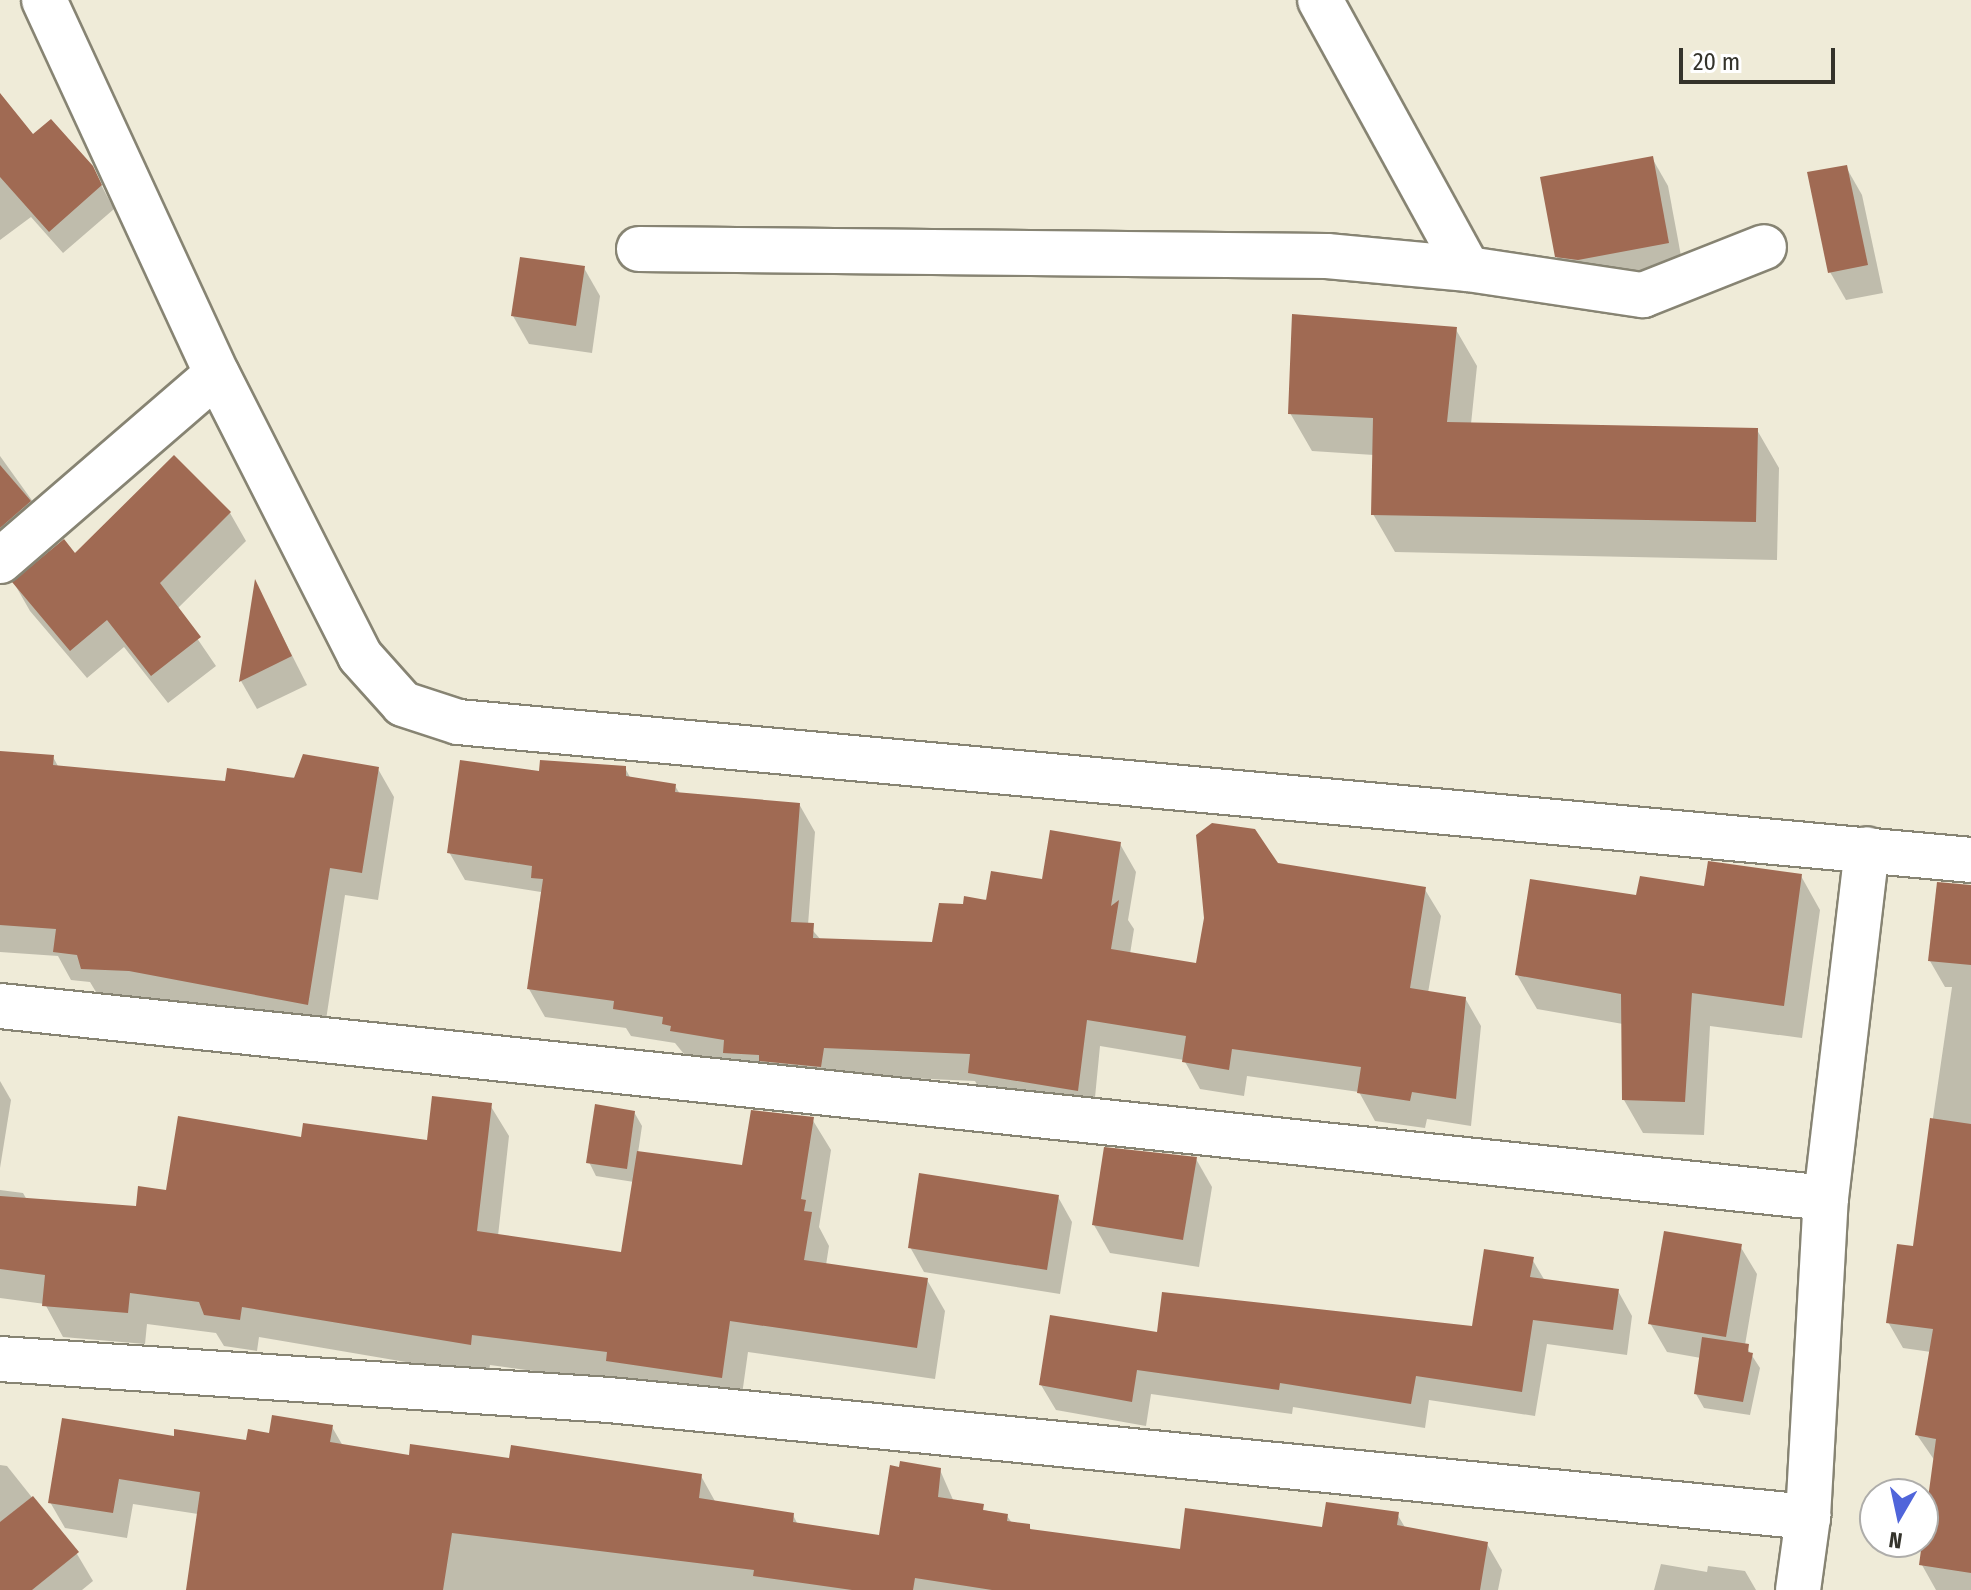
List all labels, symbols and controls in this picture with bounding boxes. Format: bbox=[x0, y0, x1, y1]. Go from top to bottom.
scale bar bbox=[1683, 32, 1839, 82]
text: 20 m bbox=[1693, 48, 1740, 76]
north arrow bbox=[1859, 1478, 1939, 1558]
text: N bbox=[1887, 1526, 1904, 1555]

